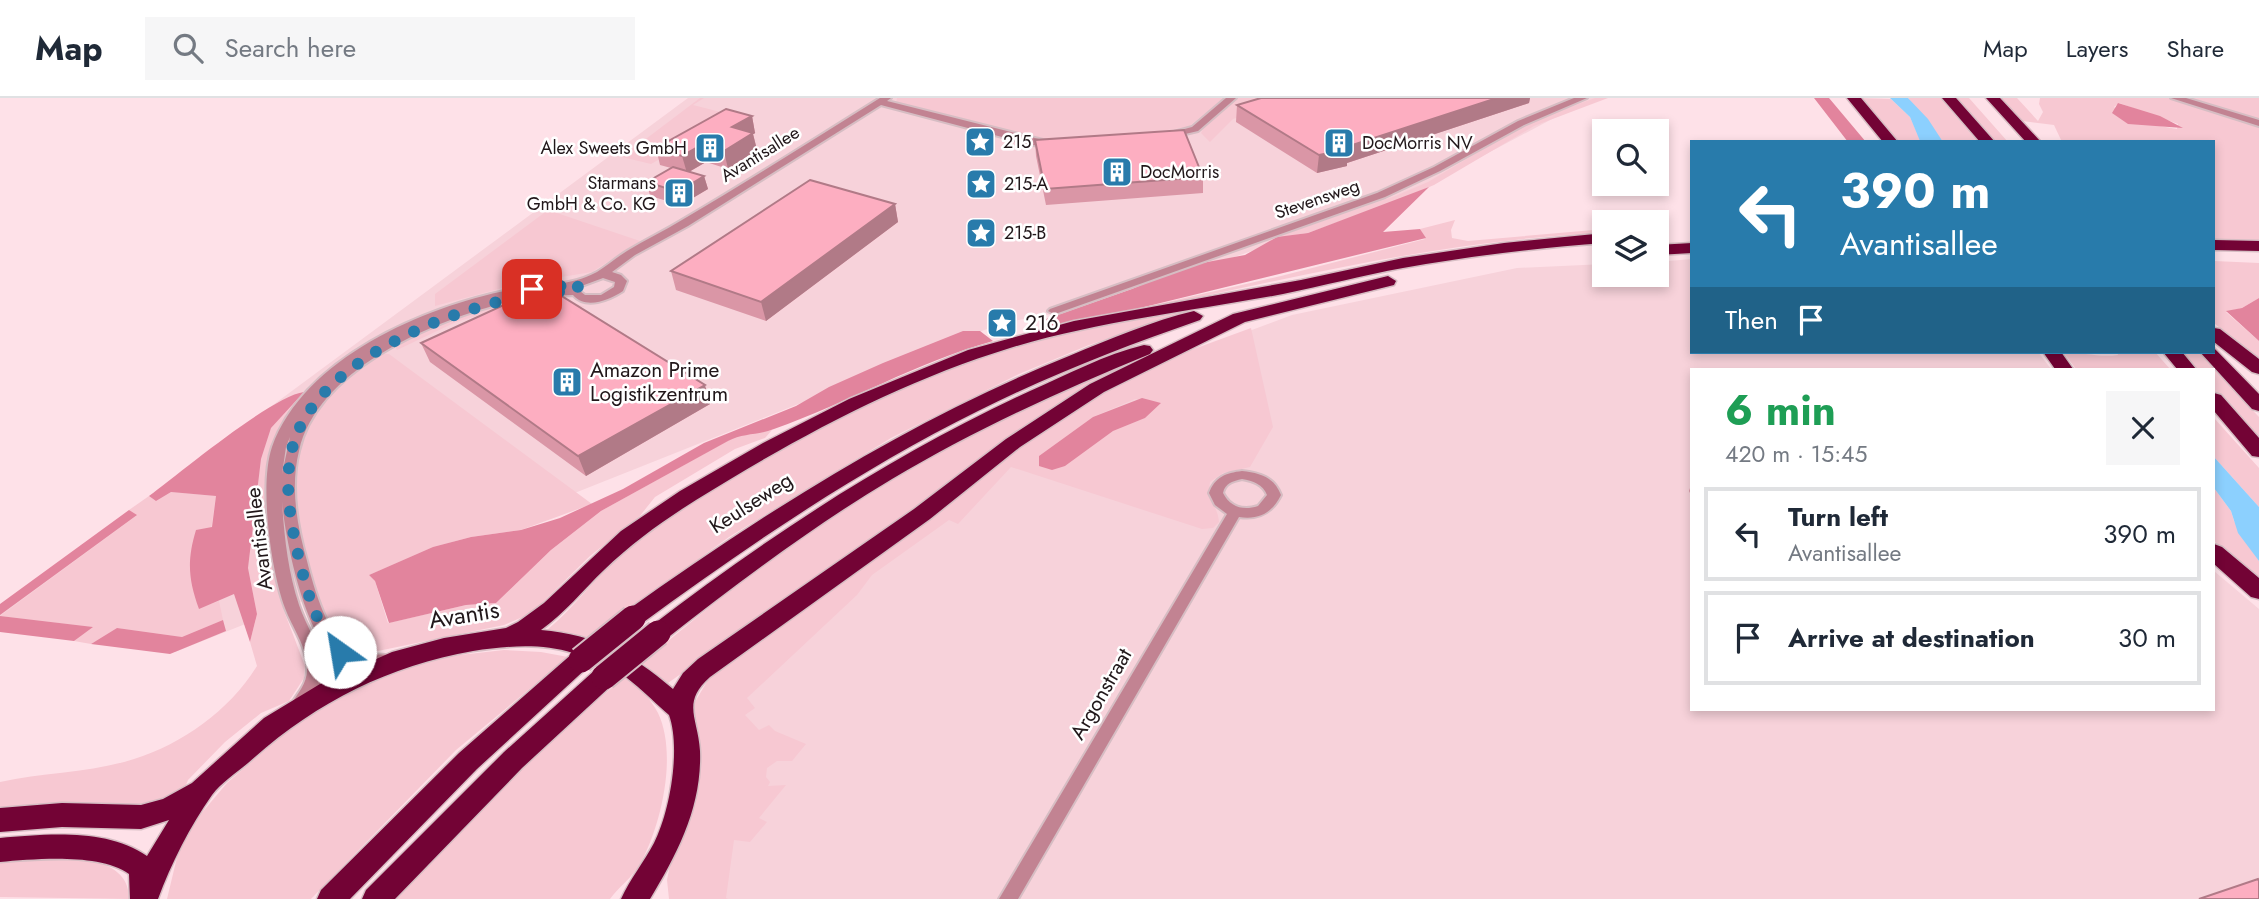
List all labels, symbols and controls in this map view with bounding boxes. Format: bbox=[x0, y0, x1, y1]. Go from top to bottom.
search box bbox=[145, 17, 635, 80]
text: Map bbox=[35, 25, 103, 72]
icon: search bbox=[169, 29, 207, 67]
text: Search here bbox=[225, 29, 356, 67]
text: Map bbox=[1983, 31, 2028, 66]
text: Layers bbox=[2066, 31, 2128, 66]
text: Share bbox=[2166, 31, 2224, 66]
street label: Avantisallee bbox=[715, 119, 805, 189]
map controls bbox=[1592, 119, 1669, 287]
button: search bbox=[1592, 119, 1669, 196]
place icon: 215 bbox=[963, 125, 997, 159]
building icon: DocMorris NV bbox=[1322, 126, 1356, 160]
place label: 215 bbox=[1003, 129, 1032, 155]
place label: DocMorris NV bbox=[1362, 130, 1473, 156]
building icon: Alex Sweets GmbH bbox=[693, 131, 727, 165]
place label: Alex Sweets GmbH bbox=[541, 135, 687, 161]
building icon: DocMorris bbox=[1100, 155, 1134, 189]
text: 390 m bbox=[1840, 156, 1991, 226]
place label: DocMorris bbox=[1140, 159, 1219, 185]
place icon: 215-A bbox=[964, 167, 998, 201]
icon: left bbox=[1725, 168, 1816, 259]
place label: Starmans GmbH & Co. KG bbox=[527, 170, 656, 217]
place label: 215-A bbox=[1004, 171, 1048, 197]
street label: Stevensweg bbox=[1271, 172, 1363, 226]
building icon: Starmans GmbH & Co. KG bbox=[662, 176, 696, 210]
button: layers bbox=[1592, 210, 1669, 287]
place icon: 215-B bbox=[964, 216, 998, 250]
place label: 215-B bbox=[1004, 220, 1046, 246]
text: Avantisallee bbox=[1840, 221, 1998, 267]
pin bbox=[502, 259, 562, 319]
icon: arrive bbox=[513, 270, 551, 308]
text: Then bbox=[1725, 301, 1778, 339]
icon: arrive bbox=[1792, 301, 1830, 339]
place icon: 216 bbox=[985, 306, 1019, 340]
place label: 216 bbox=[1025, 308, 1059, 338]
place label: Amazon Prime Logistikzentrum bbox=[590, 355, 728, 409]
building icon: Amazon Prime Logistikzentrum bbox=[550, 365, 584, 399]
text: 6 min bbox=[1725, 380, 1836, 441]
button: close bbox=[2106, 391, 2180, 465]
text: 420 m · 15:45 bbox=[1725, 437, 1867, 471]
street label: Keulseweg bbox=[704, 465, 798, 541]
street label: Avantisallee bbox=[238, 486, 280, 592]
text: Turn left bbox=[1788, 498, 1888, 536]
icon: left bbox=[1729, 515, 1767, 553]
text: 390 m bbox=[2103, 515, 2176, 553]
text: Avantisallee bbox=[1788, 536, 1901, 570]
street label: Avantis bbox=[426, 592, 502, 637]
position arrow bbox=[303, 615, 377, 689]
icon: arrive bbox=[1729, 619, 1767, 657]
text: Arrive at destination bbox=[1788, 619, 2035, 657]
text: 30 m bbox=[2118, 619, 2176, 657]
street label: Argonstraat bbox=[1063, 643, 1139, 745]

